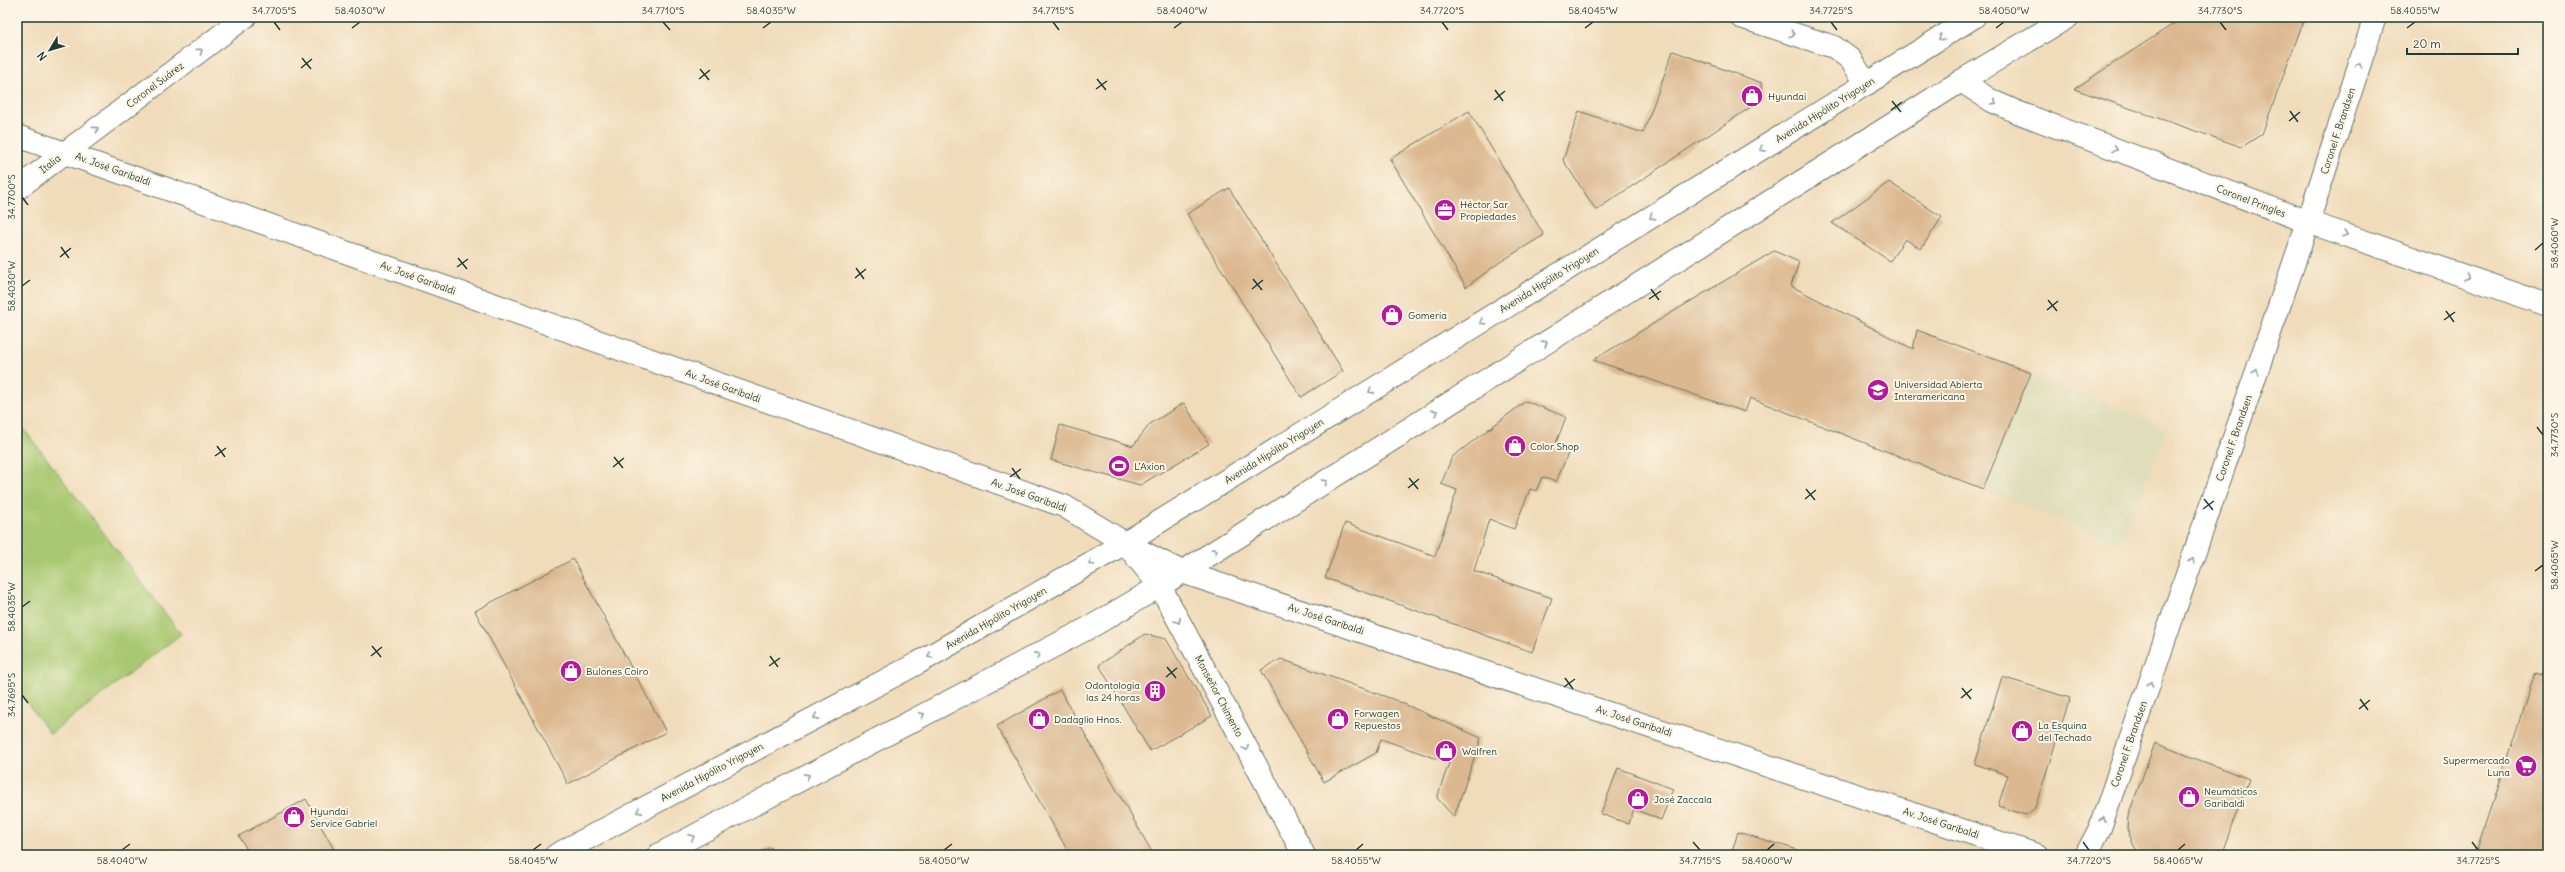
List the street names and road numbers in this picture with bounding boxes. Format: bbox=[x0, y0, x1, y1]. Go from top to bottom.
street label: Coronel Suárez bbox=[124, 59, 186, 111]
street label: Avenida Hipólito Yrigoyen bbox=[1773, 74, 1877, 146]
street label: Coronel F. Brandsen bbox=[2318, 86, 2358, 176]
street label: Av. José Garibaldi bbox=[74, 149, 152, 189]
street label: Italia bbox=[37, 151, 63, 176]
street label: Coronel Pringles bbox=[2214, 182, 2288, 220]
street label: Avenida Hipólito Yrigoyen bbox=[1497, 244, 1601, 316]
street label: Av. José Garibaldi bbox=[379, 258, 457, 298]
street label: Av. José Garibaldi bbox=[684, 366, 762, 406]
street label: Coronel F. Brandsen bbox=[2213, 393, 2255, 483]
street label: Avenida Hipólito Yrigoyen bbox=[1222, 415, 1326, 487]
street label: Av. José Garibaldi bbox=[990, 475, 1068, 515]
street label: Avenida Hipólito Yrigoyen bbox=[943, 584, 1049, 652]
street label: Av. José Garibaldi bbox=[1286, 601, 1366, 637]
street label: Monseñor Chimento bbox=[1192, 653, 1246, 739]
street label: Coronel F. Brandsen bbox=[2108, 699, 2150, 789]
street label: Av. José Garibaldi bbox=[1594, 703, 1674, 739]
street label: Avenida Hipólito Yrigoyen bbox=[658, 739, 766, 805]
street label: Av. José Garibaldi bbox=[1901, 805, 1981, 841]

